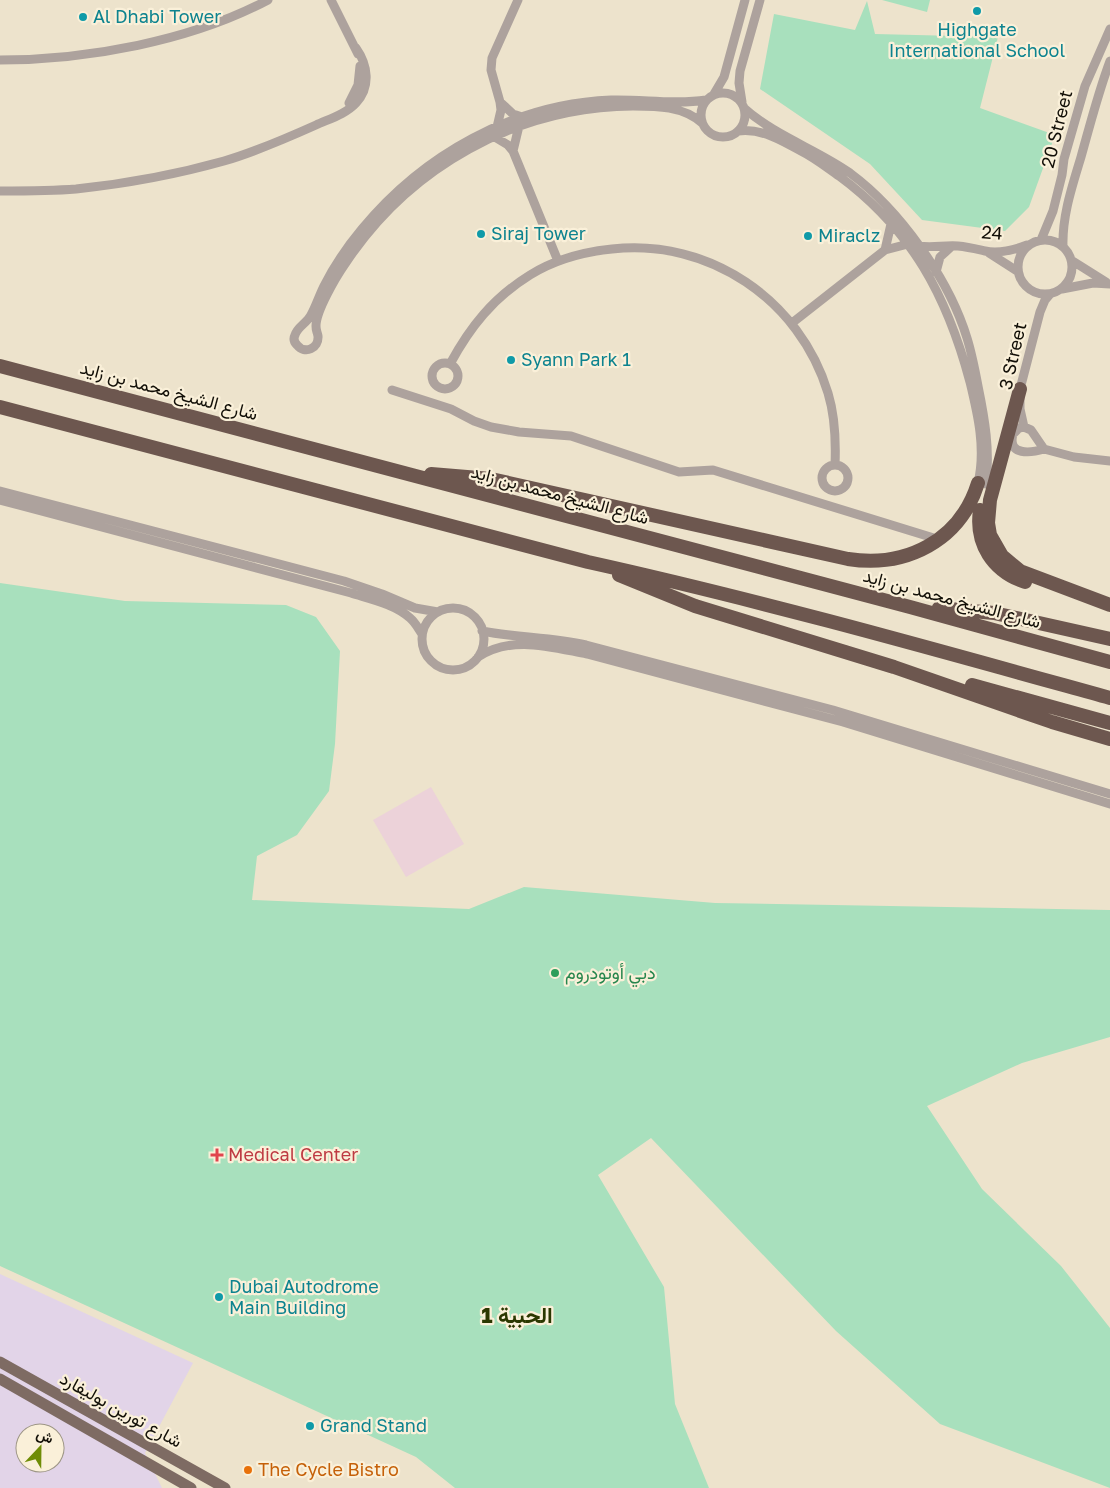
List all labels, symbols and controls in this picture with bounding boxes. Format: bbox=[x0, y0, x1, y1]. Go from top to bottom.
place label: Al Dhabi Tower bbox=[93, 5, 221, 27]
marker: Highgate International School bbox=[971, 5, 983, 17]
marker: Al Dhabi Tower bbox=[77, 11, 89, 23]
place label: Highgate International School bbox=[889, 18, 1065, 61]
street label: 20 Street bbox=[1036, 88, 1076, 170]
street label: 24 bbox=[981, 220, 1004, 244]
place label: Siraj Tower bbox=[491, 222, 586, 244]
place label: Miraclz bbox=[818, 224, 880, 246]
marker: Siraj Tower bbox=[475, 228, 487, 240]
marker: Miraclz bbox=[802, 230, 814, 242]
street label: 3 Street bbox=[994, 320, 1030, 392]
place label: Syann Park 1 bbox=[521, 348, 631, 370]
marker: Syann Park 1 bbox=[505, 354, 517, 366]
street label: شارع الشيخ محمد بن زايد bbox=[78, 356, 260, 426]
street label: شارع الشيخ محمد بن زايد bbox=[469, 460, 651, 530]
street label: شارع الشيخ محمد بن زايد bbox=[861, 564, 1043, 634]
place label: دبي أوتودروم bbox=[565, 961, 656, 988]
marker: دبي أوتودروم bbox=[549, 967, 561, 979]
place label: Medical Center bbox=[228, 1143, 358, 1165]
marker: Medical Center bbox=[210, 1148, 224, 1162]
place label: Dubai Autodrome Main Building bbox=[229, 1275, 379, 1318]
marker: Dubai Autodrome Main Building bbox=[213, 1291, 225, 1303]
district label: الحبية 1 bbox=[481, 1301, 553, 1329]
street label: شارع تورين بوليفارد bbox=[56, 1366, 186, 1454]
place label: Grand Stand bbox=[320, 1414, 427, 1436]
marker: Grand Stand bbox=[304, 1420, 316, 1432]
north arrow bbox=[15, 1423, 65, 1473]
text: ش bbox=[34, 1424, 56, 1448]
place label: The Cycle Bistro bbox=[258, 1458, 399, 1480]
marker: The Cycle Bistro bbox=[242, 1464, 254, 1476]

